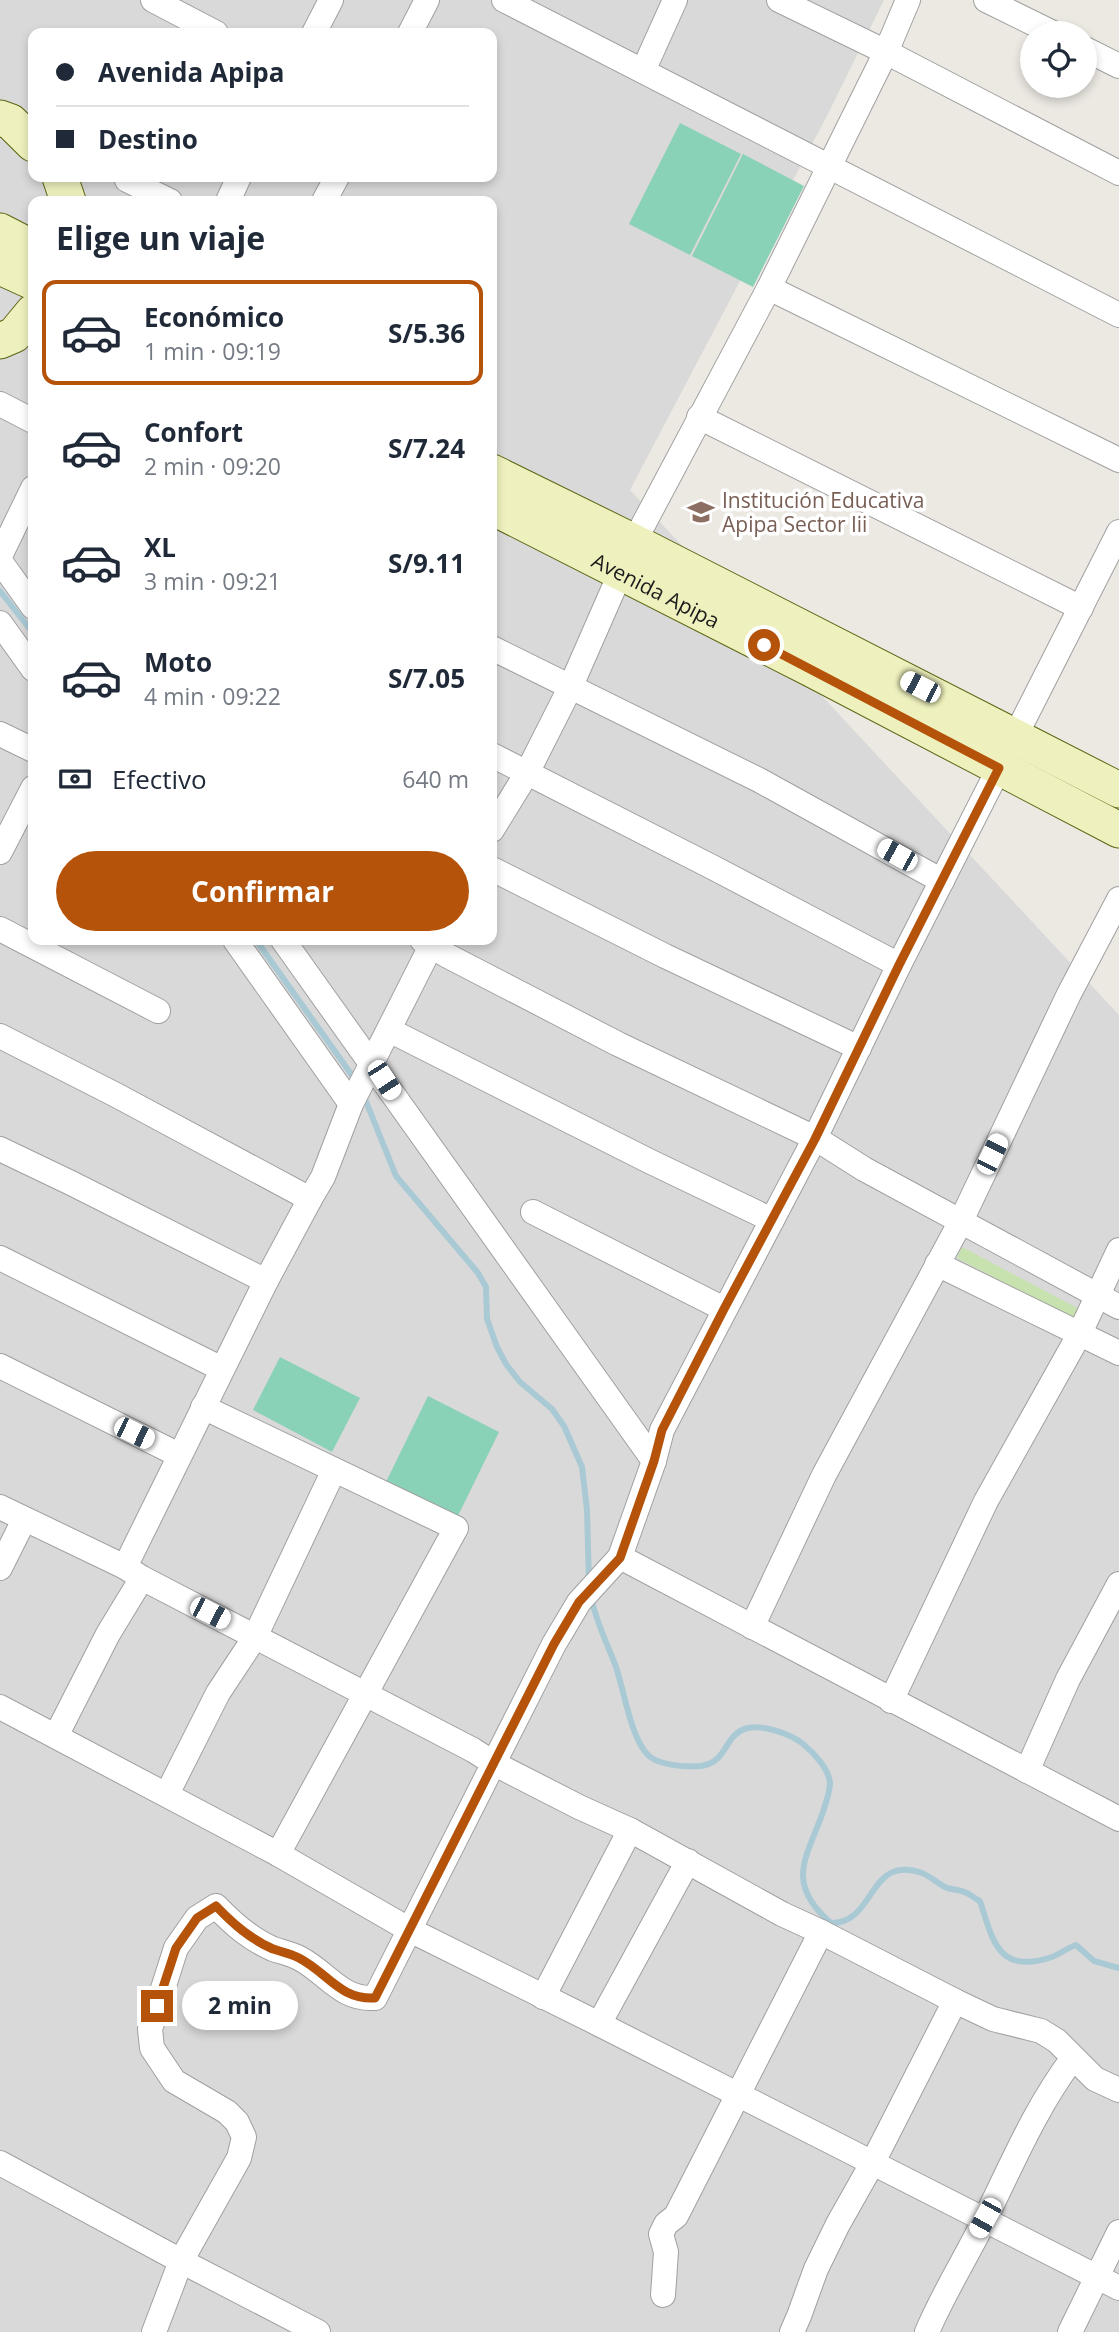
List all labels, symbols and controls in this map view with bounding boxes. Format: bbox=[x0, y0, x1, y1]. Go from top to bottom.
map controls bbox=[1020, 21, 1097, 98]
button: locate bbox=[1020, 21, 1097, 98]
text: Avenida Apipa bbox=[98, 54, 285, 90]
text: Destino bbox=[98, 121, 198, 157]
text: Elige un viaje bbox=[56, 216, 265, 259]
text: Económico bbox=[144, 299, 284, 335]
icon: car bbox=[60, 301, 123, 364]
text: S/5.36 bbox=[388, 315, 465, 351]
text: 1 min · 09:19 bbox=[144, 335, 281, 367]
text: Confort bbox=[144, 414, 243, 450]
icon: car bbox=[60, 416, 123, 479]
text: S/7.24 bbox=[388, 430, 465, 466]
text: 2 min · 09:20 bbox=[144, 450, 281, 482]
place label: Institución Educativa Apipa Sector Iii bbox=[722, 486, 924, 538]
school or university icon: Institución Educativa Apipa Sector Iii bbox=[686, 497, 716, 527]
text: XL bbox=[144, 529, 176, 565]
icon: car bbox=[60, 531, 123, 594]
text: S/9.11 bbox=[388, 545, 465, 581]
street label: Avenida Apipa bbox=[587, 546, 725, 634]
text: 3 min · 09:21 bbox=[144, 565, 281, 597]
route start bbox=[748, 629, 780, 661]
text: Moto bbox=[144, 644, 212, 680]
icon: car bbox=[60, 646, 123, 709]
text: S/7.05 bbox=[388, 660, 465, 696]
car bbox=[897, 668, 944, 706]
text: 4 min · 09:22 bbox=[144, 680, 281, 712]
icon: cash bbox=[56, 760, 94, 798]
text: Efectivo bbox=[112, 761, 207, 797]
text: 640 m bbox=[402, 763, 469, 795]
car bbox=[874, 836, 921, 874]
button: Confirmar bbox=[56, 851, 469, 931]
car bbox=[364, 1057, 405, 1103]
car bbox=[974, 1131, 1011, 1177]
car bbox=[111, 1414, 158, 1452]
car bbox=[187, 1594, 234, 1632]
callout: 2 min bbox=[182, 1982, 297, 2030]
text: 2 min bbox=[208, 1989, 272, 2021]
route end bbox=[141, 1990, 173, 2022]
car bbox=[966, 2195, 1005, 2241]

